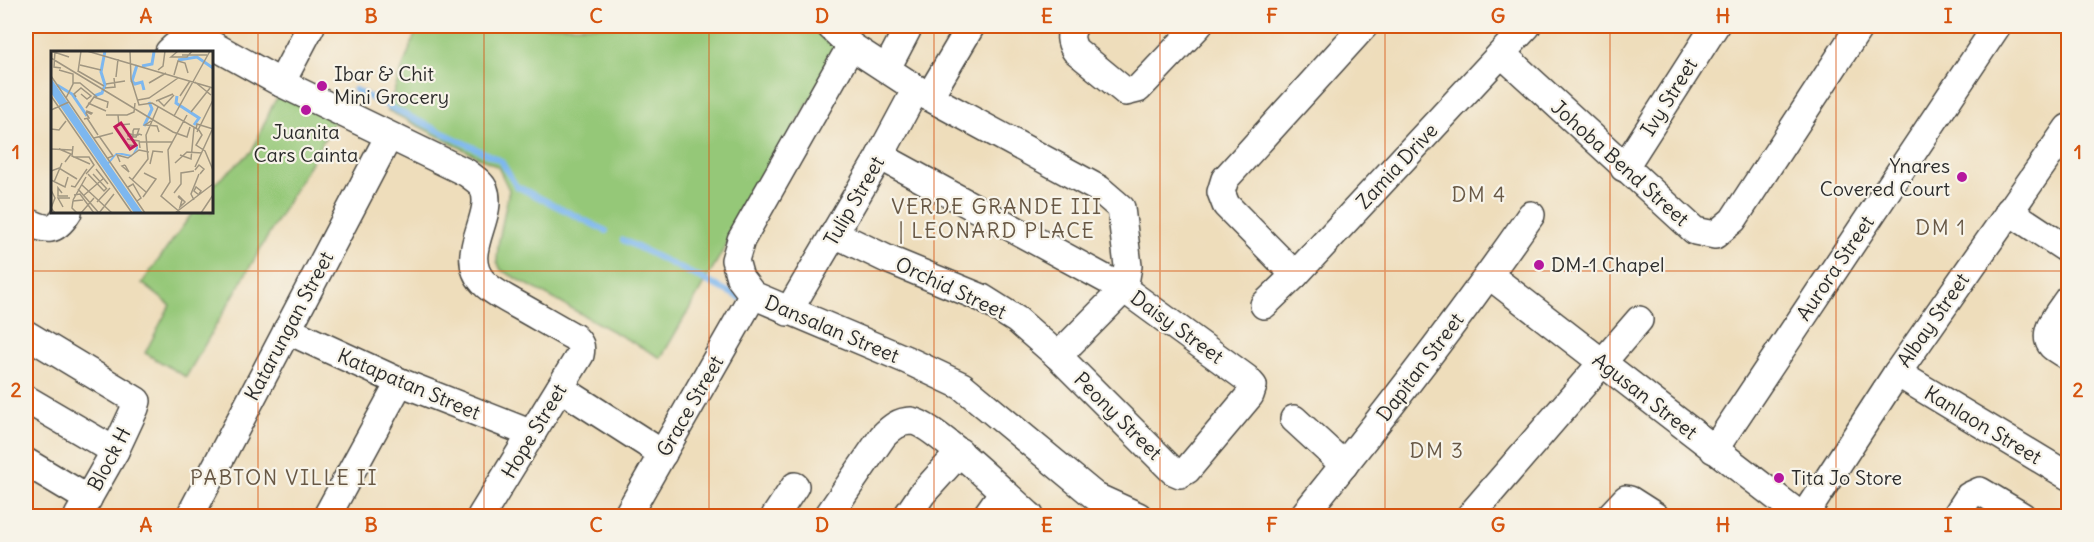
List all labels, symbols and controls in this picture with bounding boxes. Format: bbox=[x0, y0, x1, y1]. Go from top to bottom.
text: A bbox=[140, 3, 153, 28]
text: B bbox=[364, 3, 378, 28]
text: C bbox=[589, 3, 603, 28]
text: D bbox=[815, 3, 829, 28]
text: E bbox=[1041, 3, 1053, 28]
text: F bbox=[1266, 3, 1278, 28]
text: G bbox=[1491, 3, 1505, 28]
text: H bbox=[1716, 3, 1730, 28]
text: I bbox=[1944, 3, 1953, 28]
inset map bbox=[51, 51, 213, 213]
street label: Ivy Street bbox=[1635, 53, 1702, 140]
place label: Ibar & Chit Mini Grocery bbox=[334, 61, 449, 109]
marker: Ibar & Chit Mini Grocery bbox=[315, 79, 329, 93]
street label: Johoba Bend Street bbox=[1546, 94, 1695, 231]
marker: Juanita Cars Cainta bbox=[299, 103, 313, 117]
street label: Zamia Drive bbox=[1351, 118, 1443, 214]
place label: Juanita Cars Cainta bbox=[254, 119, 358, 167]
text: 1 bbox=[12, 139, 20, 164]
text: 1 bbox=[2074, 139, 2082, 164]
street label: Tulip Street bbox=[818, 151, 889, 250]
place label: Ynares Covered Court bbox=[1820, 153, 1950, 201]
marker: Ynares Covered Court bbox=[1955, 170, 1969, 184]
district label: DM 4 bbox=[1451, 181, 1507, 208]
district label: VERDE GRANDE III | LEONARD PLACE bbox=[891, 193, 1103, 244]
street label: Aurora Street bbox=[1790, 210, 1879, 325]
district label: DM 1 bbox=[1915, 214, 1967, 241]
street label: Katarungan Street bbox=[239, 247, 339, 405]
street label: Orchid Street bbox=[892, 251, 1011, 324]
place label: DM-1 Chapel bbox=[1551, 252, 1665, 277]
marker: DM-1 Chapel bbox=[1532, 258, 1546, 272]
street label: Albay Street bbox=[1891, 268, 1974, 372]
street label: Daisy Street bbox=[1126, 285, 1229, 369]
street label: Dansalan Street bbox=[761, 289, 903, 368]
street label: Dapitan Street bbox=[1371, 307, 1469, 426]
street label: Katapatan Street bbox=[334, 342, 485, 425]
street label: Agusan Street bbox=[1588, 347, 1703, 444]
street label: Grace Street bbox=[651, 351, 729, 461]
street label: Peony Street bbox=[1069, 366, 1168, 465]
text: 2 bbox=[11, 377, 22, 402]
text: 2 bbox=[2073, 377, 2084, 402]
street label: Hope Street bbox=[496, 379, 572, 483]
street label: Kanlaon Street bbox=[1920, 380, 2046, 469]
street label: Block H bbox=[81, 423, 136, 495]
district label: DM 3 bbox=[1410, 437, 1464, 464]
district label: PABTON VILLE II bbox=[190, 464, 378, 491]
place label: Tita Jo Store bbox=[1791, 465, 1902, 490]
marker: Tita Jo Store bbox=[1772, 471, 1786, 485]
text: A bbox=[140, 512, 153, 537]
text: B bbox=[364, 512, 378, 537]
text: C bbox=[589, 512, 603, 537]
text: D bbox=[815, 512, 829, 537]
text: E bbox=[1041, 512, 1053, 537]
text: F bbox=[1266, 512, 1278, 537]
text: G bbox=[1491, 512, 1505, 537]
text: H bbox=[1716, 512, 1730, 537]
text: I bbox=[1944, 512, 1953, 537]

